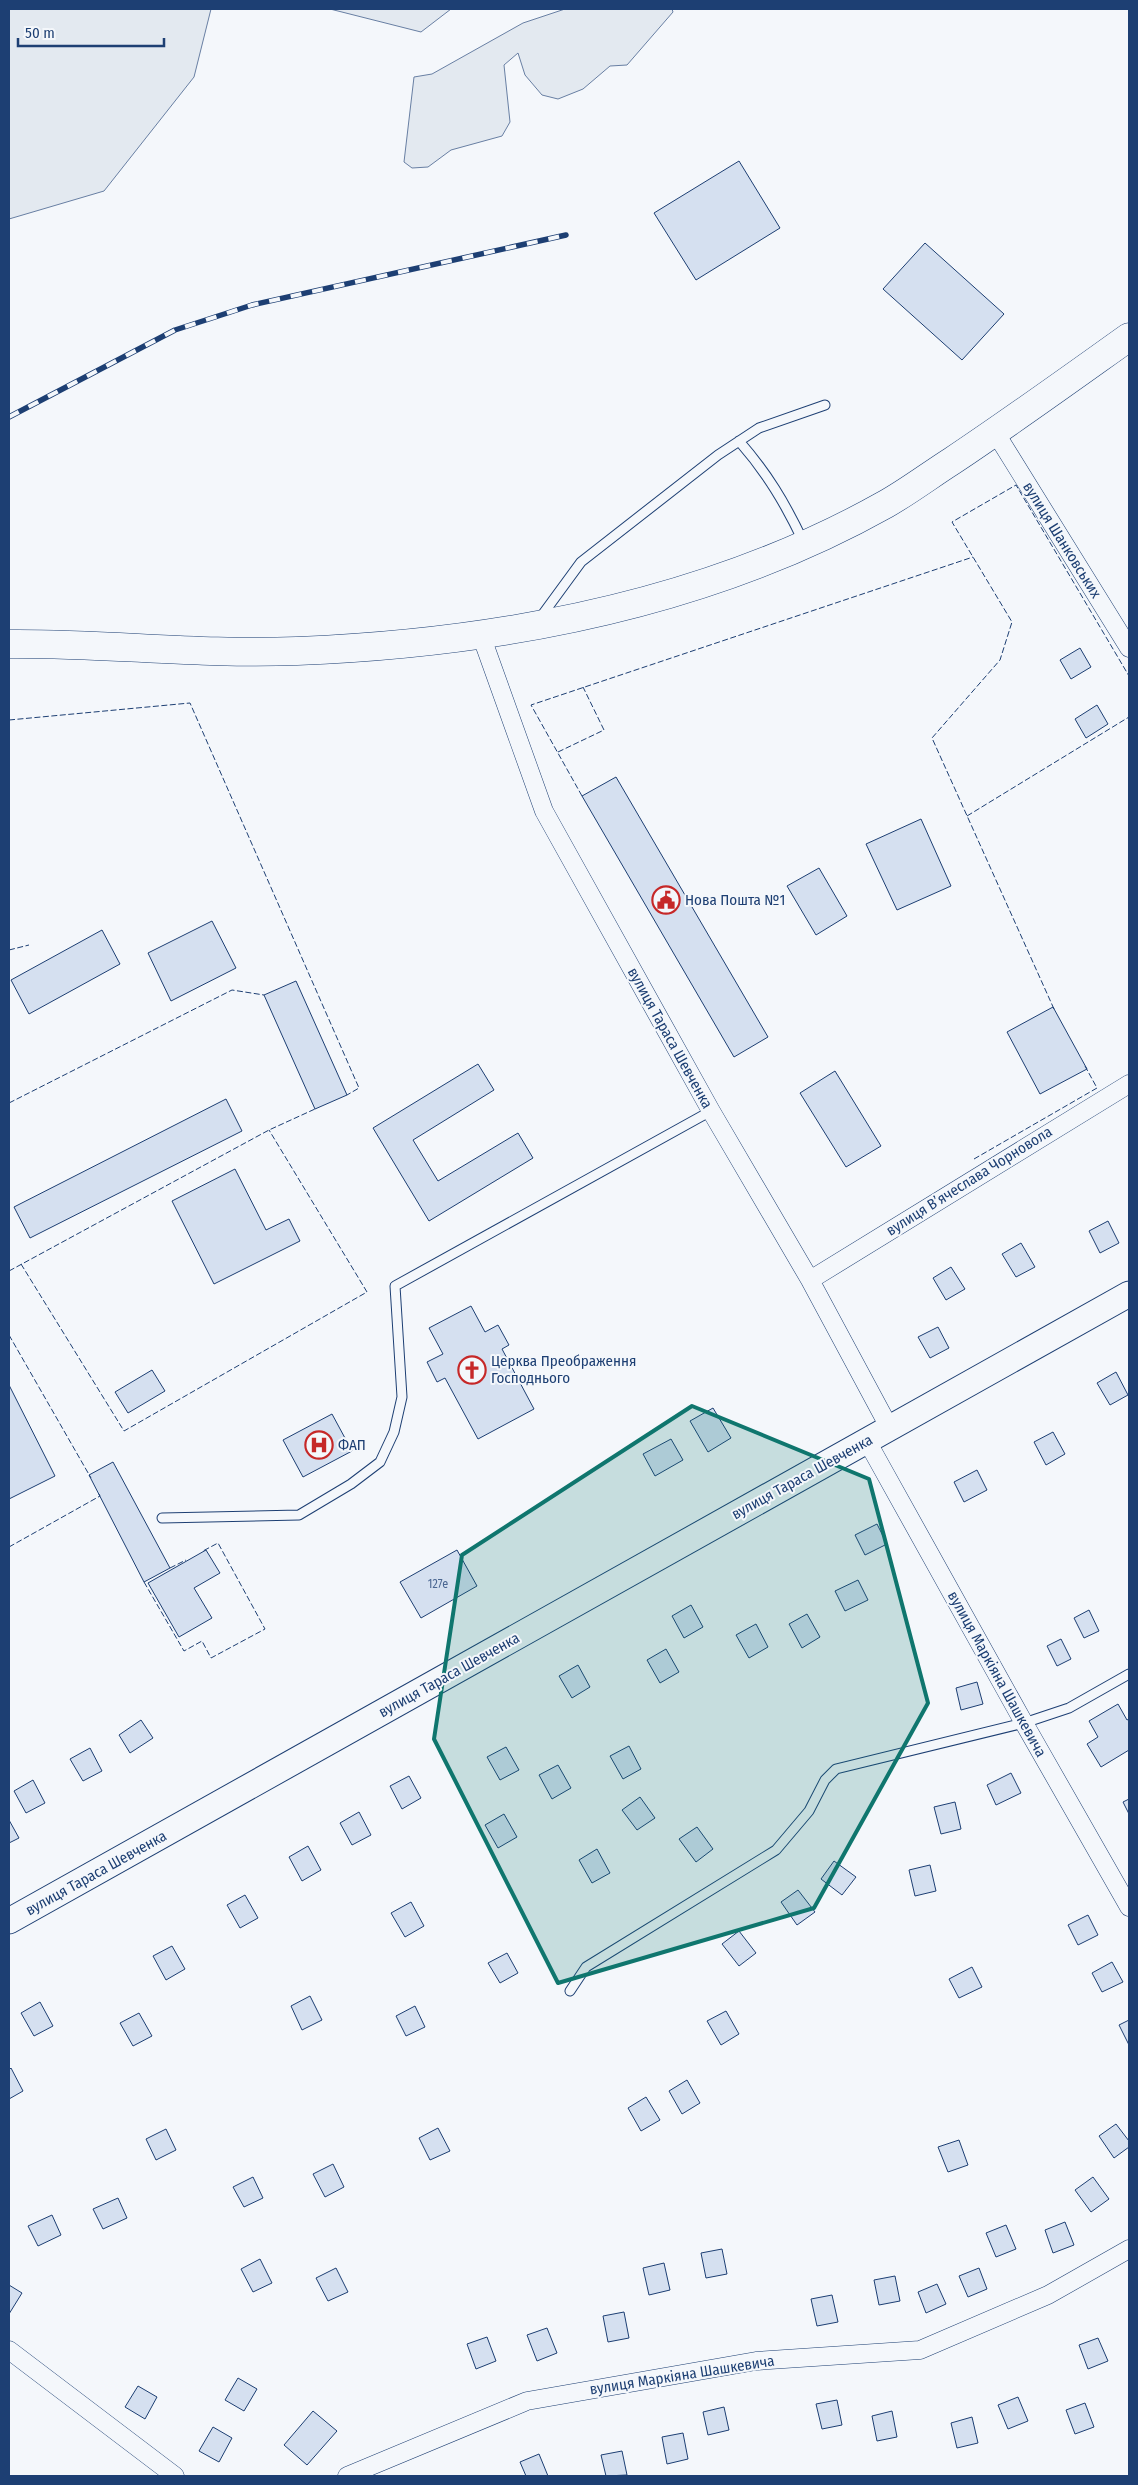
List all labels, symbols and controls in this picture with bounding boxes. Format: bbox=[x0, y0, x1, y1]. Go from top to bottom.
scale bar bbox=[18, 15, 164, 47]
text: 50 m bbox=[25, 24, 55, 42]
street label: вулиця Шанковських bbox=[1019, 479, 1105, 602]
public building icon: Нова Пошта №1 bbox=[651, 885, 681, 915]
place label: Нова Пошта №1 bbox=[685, 891, 785, 909]
street label: вулиця Тараса Шевченка bbox=[624, 964, 716, 1112]
street label: вулиця Вʼячеслава Чорновола bbox=[883, 1122, 1055, 1240]
place label: Церква Преображення Господнього bbox=[491, 1352, 636, 1387]
church icon: Церква Преображення Господнього bbox=[457, 1355, 487, 1385]
hospital icon: ФАП bbox=[304, 1430, 334, 1460]
street label: вулиця Тараса Шевченка bbox=[728, 1431, 876, 1523]
place label: ФАП bbox=[338, 1436, 366, 1454]
house number: 127е bbox=[428, 1577, 448, 1591]
street label: вулиця Маркіяна Шашкевича bbox=[944, 1588, 1050, 1760]
street label: вулиця Тараса Шевченка bbox=[375, 1629, 523, 1721]
street label: вулиця Тараса Шевченка bbox=[22, 1827, 170, 1919]
street label: вулиця Маркіяна Шашкевича bbox=[588, 2352, 776, 2398]

